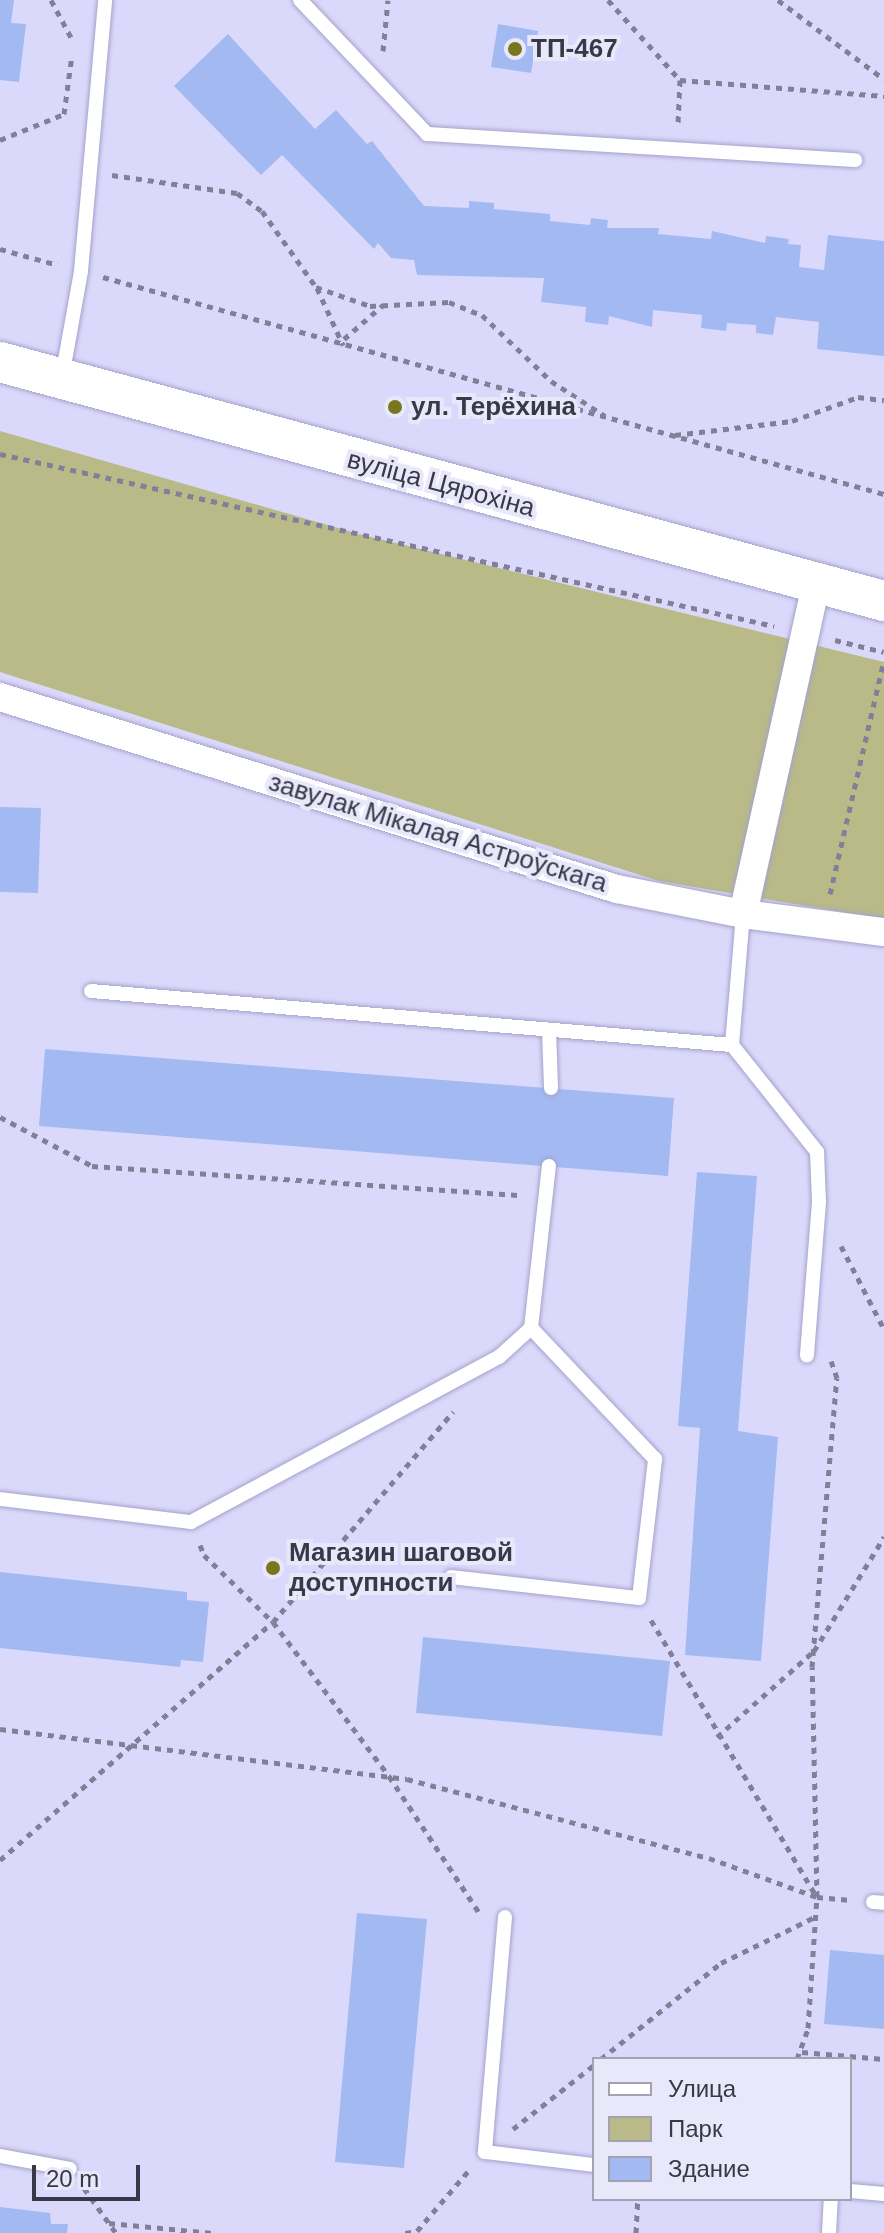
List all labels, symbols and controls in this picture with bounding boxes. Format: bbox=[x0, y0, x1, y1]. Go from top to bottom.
place label: ТП-467 bbox=[531, 33, 618, 65]
marker: ТП-467 bbox=[506, 40, 524, 58]
place label: ул. Терёхина bbox=[411, 391, 576, 423]
marker: ул. Терёхина bbox=[386, 398, 404, 416]
street label: вуліца Цярохіна bbox=[344, 444, 538, 524]
street label: завулак Мікалая Астроўскага bbox=[265, 767, 611, 899]
place label: Магазин шаговой доступности bbox=[289, 1537, 513, 1598]
marker: Магазин шаговой доступности bbox=[264, 1559, 282, 1577]
legend bbox=[592, 2057, 852, 2201]
text: Улица bbox=[668, 2075, 736, 2102]
text: Парк bbox=[668, 2115, 722, 2142]
scale bar bbox=[36, 2149, 144, 2199]
text: Здание bbox=[668, 2155, 750, 2182]
text: 20 m bbox=[46, 2165, 99, 2192]

